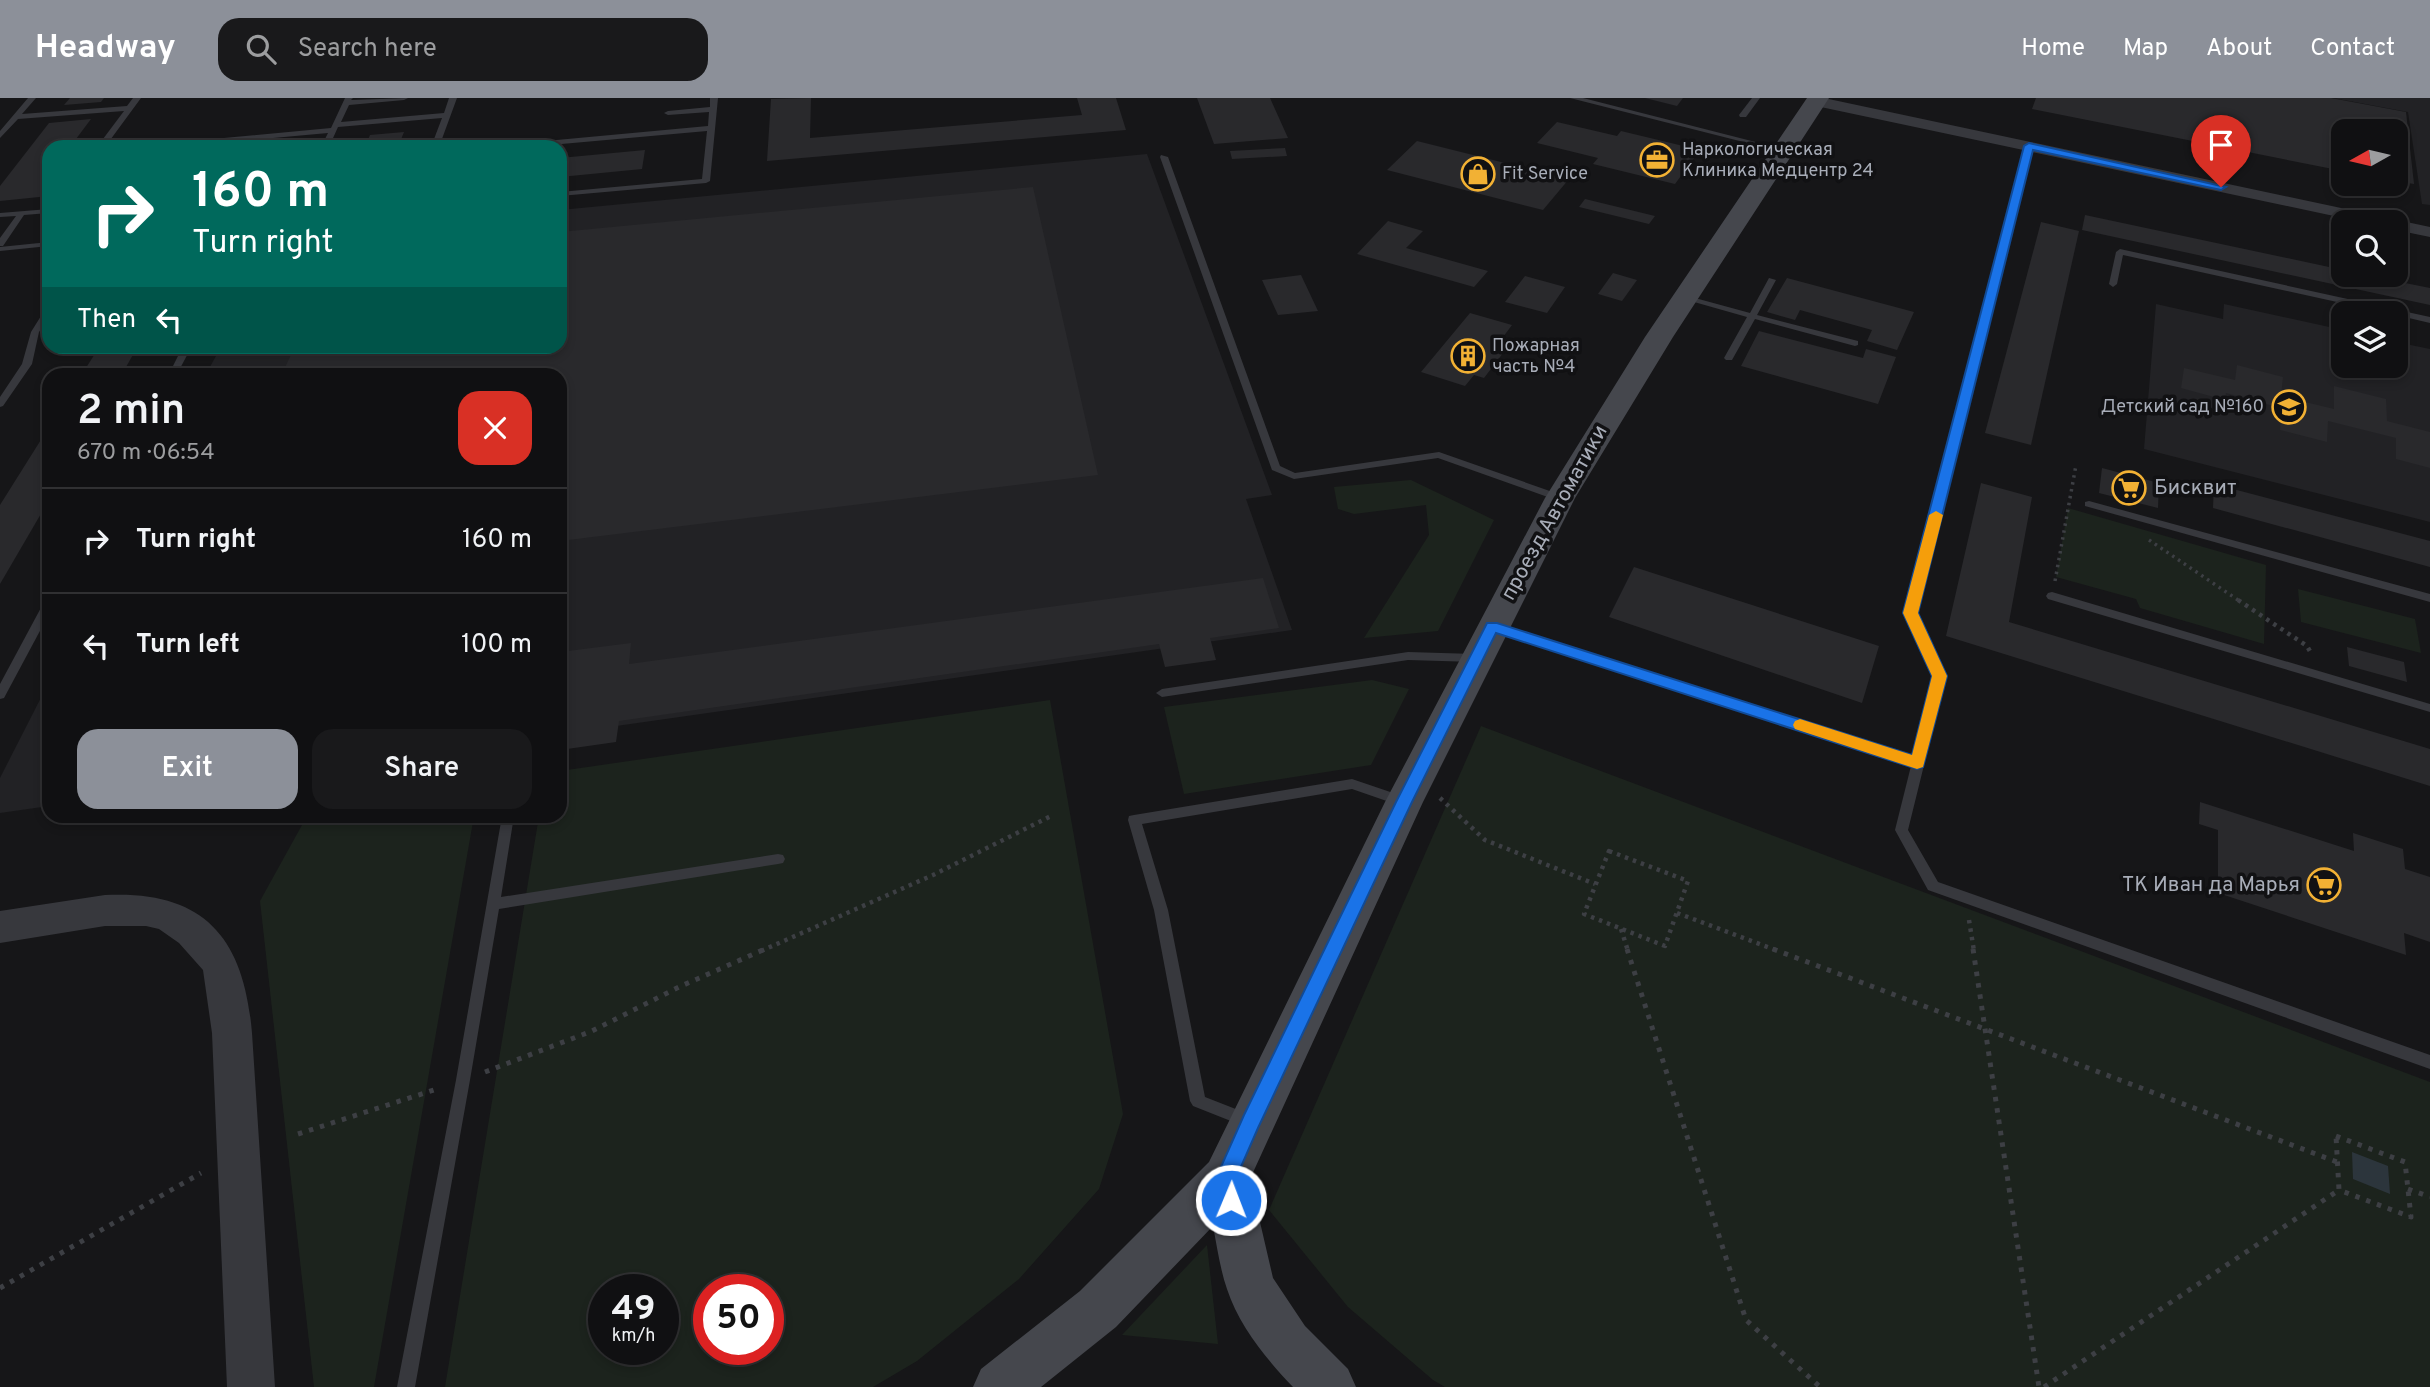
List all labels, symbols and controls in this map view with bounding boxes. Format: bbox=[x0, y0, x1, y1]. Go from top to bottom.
search box bbox=[218, 18, 708, 81]
text: Headway bbox=[35, 28, 176, 70]
icon: search bbox=[242, 30, 280, 68]
text: Search here bbox=[298, 33, 437, 66]
text: Home bbox=[2021, 34, 2085, 64]
text: Map bbox=[2123, 34, 2168, 64]
text: About bbox=[2206, 34, 2272, 64]
text: Contact bbox=[2310, 34, 2395, 64]
pin bbox=[2191, 115, 2251, 187]
north arrow bbox=[2331, 119, 2408, 196]
map controls bbox=[2331, 119, 2408, 378]
icon: arrive bbox=[2202, 126, 2240, 164]
place label: Наркологическая Клиника Медцентр 24 bbox=[1682, 139, 1874, 183]
office icon: Наркологическая Клиника Медцентр 24 bbox=[1638, 141, 1676, 179]
shop icon: Fit Service bbox=[1459, 155, 1497, 193]
text: 160 m bbox=[192, 163, 329, 225]
place label: Fit Service bbox=[1502, 163, 1588, 186]
icon: right bbox=[77, 168, 168, 259]
button: search bbox=[2331, 210, 2408, 287]
text: Turn right bbox=[192, 224, 334, 264]
icon: left bbox=[150, 301, 188, 339]
button: layers bbox=[2331, 301, 2408, 378]
text: Then bbox=[77, 304, 136, 337]
place label: Пожарная часть №4 bbox=[1492, 335, 1580, 379]
building icon: Пожарная часть №4 bbox=[1449, 337, 1487, 375]
text: 2 min bbox=[77, 386, 185, 439]
school or university icon: Детский сад №160 bbox=[2270, 388, 2308, 426]
button: close bbox=[458, 391, 532, 465]
place label: Детский сад №160 bbox=[2101, 396, 2264, 419]
street label: проезд Автоматики bbox=[1496, 421, 1614, 605]
text: 670 m · 06:54 bbox=[77, 439, 215, 468]
supermarket icon: Бисквит bbox=[2110, 469, 2148, 507]
place label: Бисквит bbox=[2154, 475, 2237, 502]
icon: right bbox=[77, 522, 115, 560]
text: Turn right bbox=[136, 524, 256, 557]
text: 160 m bbox=[462, 524, 532, 557]
icon: left bbox=[77, 627, 115, 665]
text: Turn left bbox=[136, 629, 240, 662]
text: 100 m bbox=[461, 629, 532, 662]
button: Exit bbox=[77, 729, 298, 809]
button: Share bbox=[312, 729, 532, 809]
supermarket icon: ТК Иван да Марья bbox=[2305, 866, 2343, 904]
place label: ТК Иван да Марья bbox=[2122, 872, 2300, 899]
position arrow bbox=[1194, 1163, 1268, 1237]
speed limit sign: 50 bbox=[693, 1274, 784, 1365]
text: 49 bbox=[611, 1288, 656, 1332]
text: km/h bbox=[612, 1325, 655, 1348]

